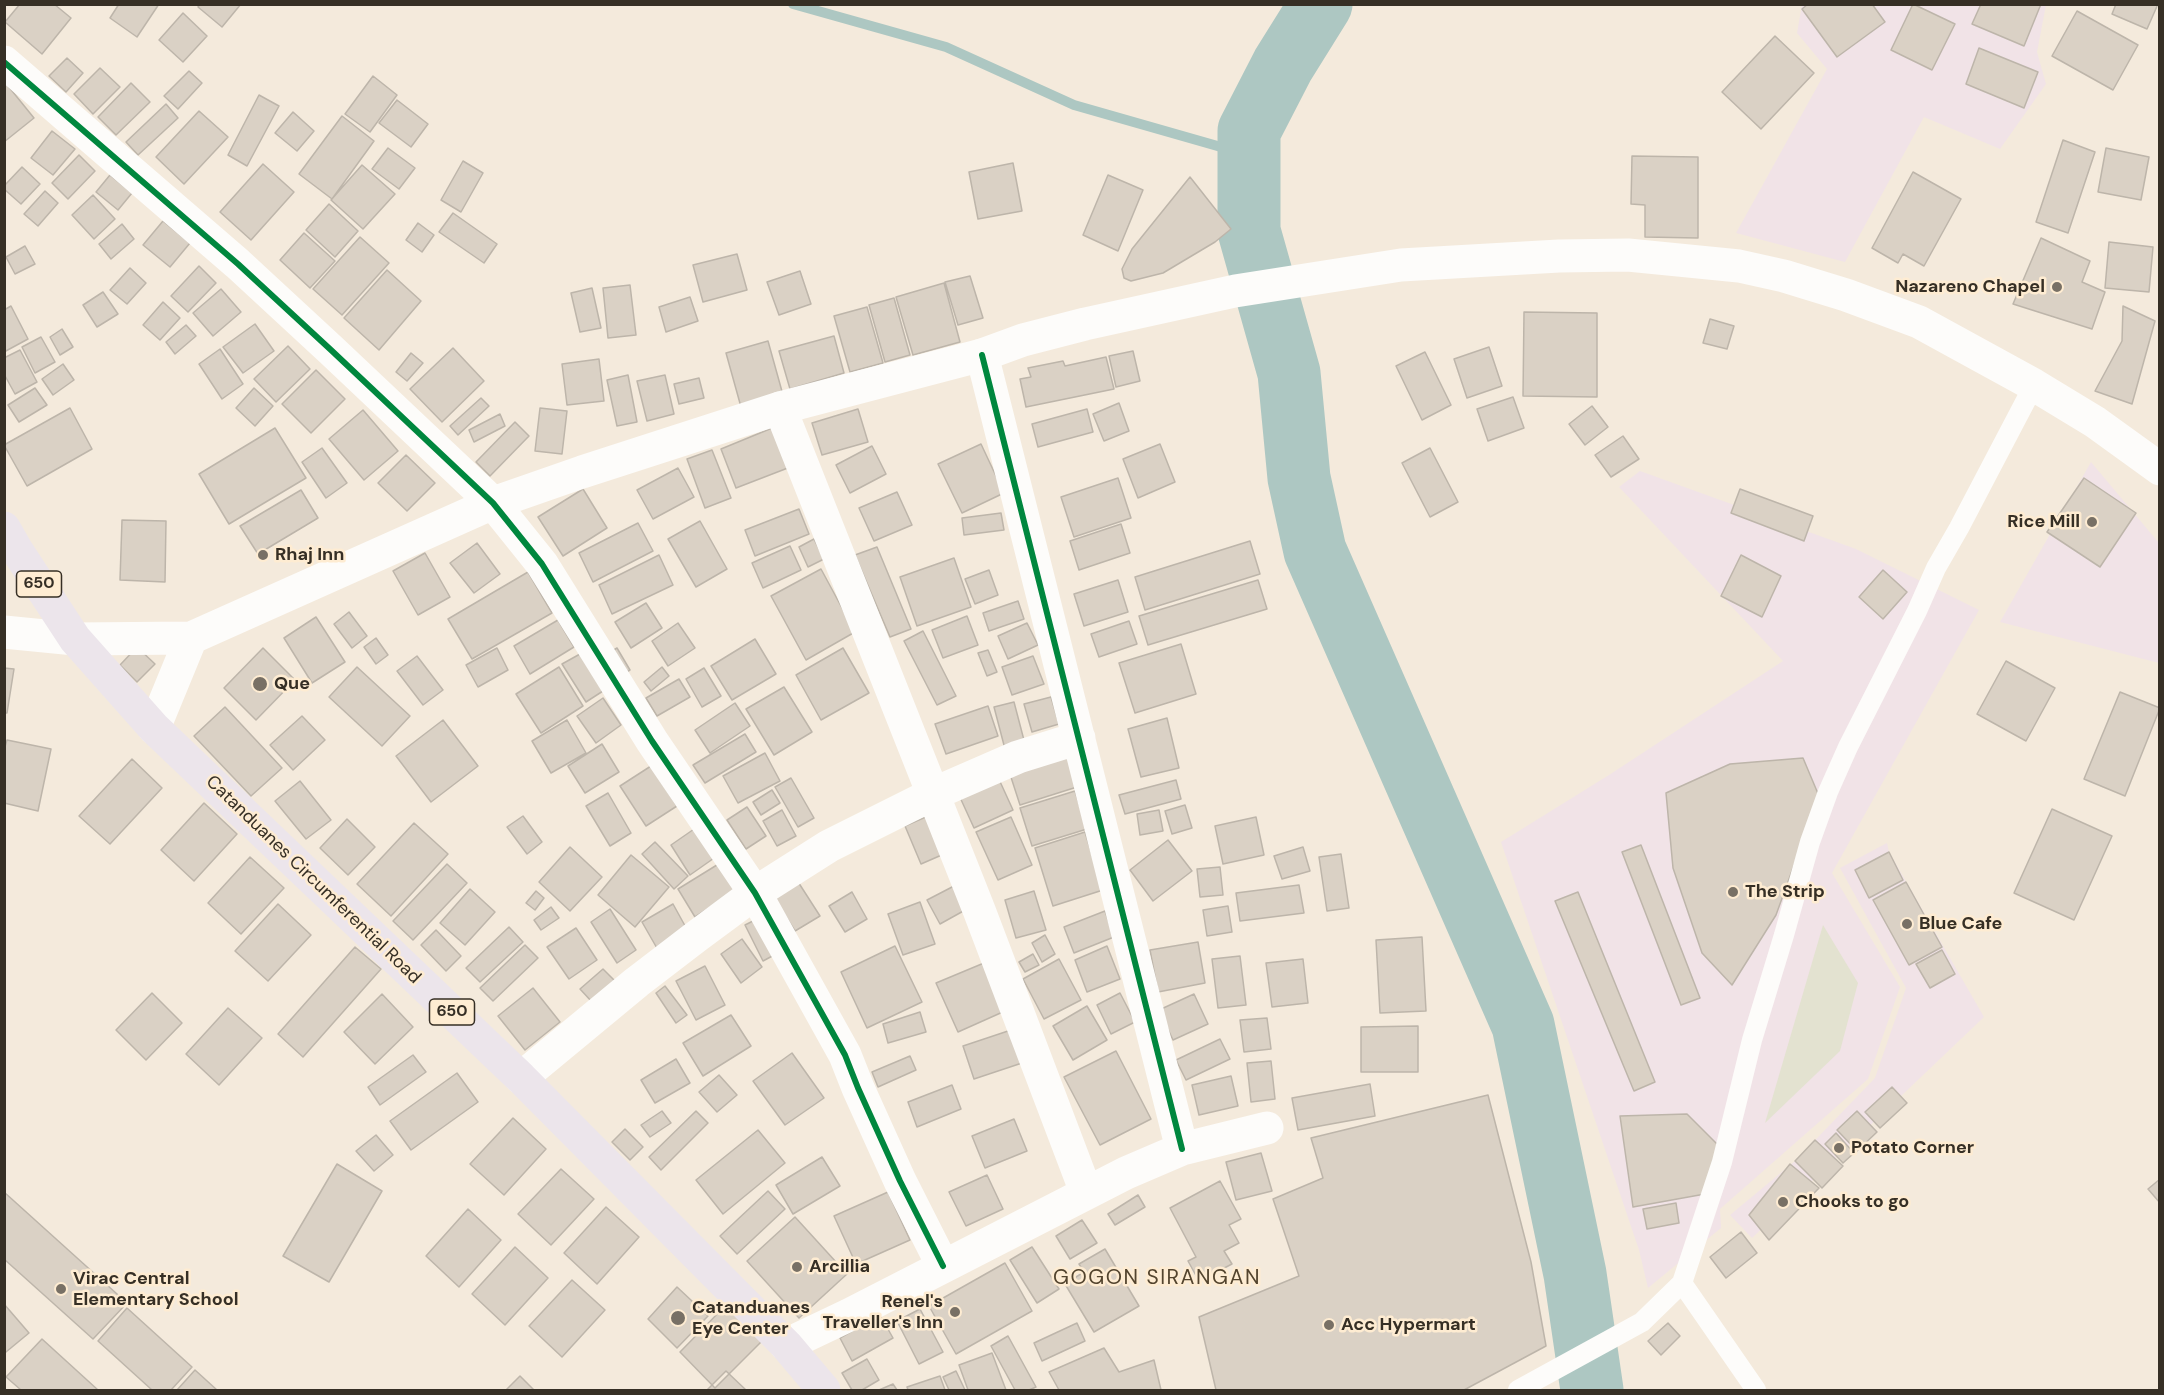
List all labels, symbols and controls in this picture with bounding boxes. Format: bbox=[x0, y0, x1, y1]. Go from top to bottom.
place label: Nazareno Chapel bbox=[1895, 276, 2045, 298]
marker: Nazareno Chapel bbox=[2050, 280, 2064, 294]
place label: Rice Mill bbox=[2007, 511, 2080, 533]
marker: Rice Mill bbox=[2085, 515, 2099, 529]
place label: Rhaj Inn bbox=[275, 544, 344, 566]
marker: Rhaj Inn bbox=[256, 548, 270, 562]
road number: 650 bbox=[16, 571, 62, 597]
place label: Que bbox=[274, 673, 310, 695]
marker: Que bbox=[251, 675, 269, 693]
street label: Catanduanes Circumferential Road bbox=[201, 771, 425, 989]
place label: The Strip bbox=[1745, 881, 1825, 903]
marker: The Strip bbox=[1726, 885, 1740, 899]
place label: Blue Cafe bbox=[1919, 913, 2002, 935]
marker: Blue Cafe bbox=[1900, 917, 1914, 931]
road number: 650 bbox=[430, 999, 474, 1025]
place label: Potato Corner bbox=[1851, 1137, 1974, 1159]
marker: Potato Corner bbox=[1832, 1141, 1846, 1155]
place label: Chooks to go bbox=[1795, 1191, 1909, 1213]
marker: Chooks to go bbox=[1776, 1195, 1790, 1209]
place label: Arcillia bbox=[809, 1256, 870, 1278]
marker: Arcillia bbox=[790, 1260, 804, 1274]
district label: GOGON SIRANGAN bbox=[1053, 1265, 1261, 1291]
place label: Virac Central Elementary School bbox=[73, 1268, 239, 1310]
marker: Virac Central Elementary School bbox=[54, 1282, 68, 1296]
place label: Renel's Traveller's Inn bbox=[823, 1291, 943, 1334]
place label: Catanduanes Eye Center bbox=[692, 1297, 810, 1340]
marker: Renel's Traveller's Inn bbox=[948, 1305, 962, 1319]
marker: Catanduanes Eye Center bbox=[669, 1309, 687, 1327]
place label: Acc Hypermart bbox=[1341, 1314, 1476, 1336]
marker: Acc Hypermart bbox=[1322, 1318, 1336, 1332]

